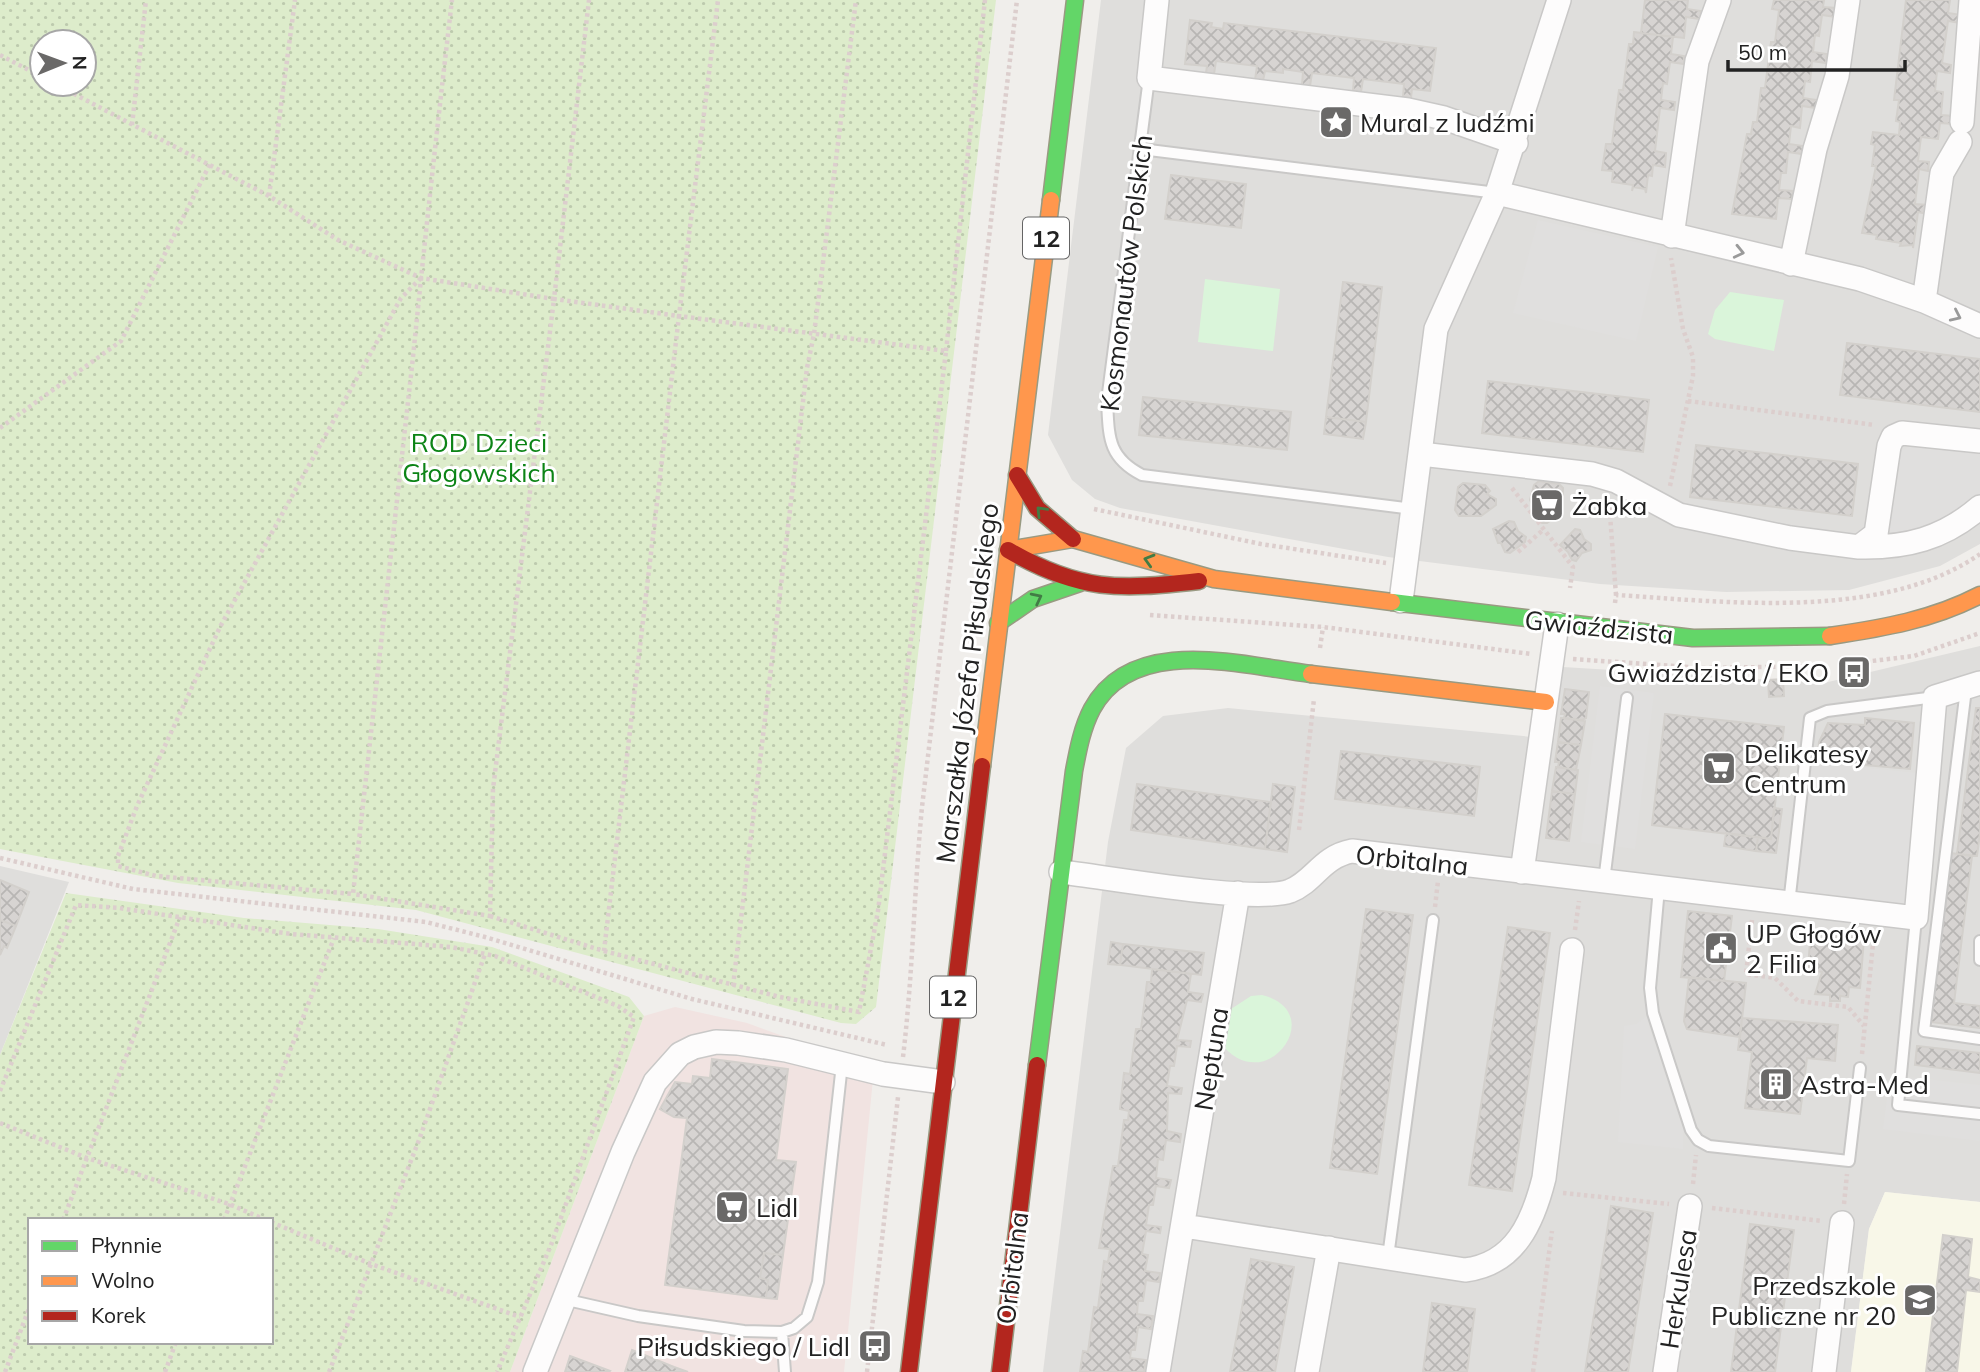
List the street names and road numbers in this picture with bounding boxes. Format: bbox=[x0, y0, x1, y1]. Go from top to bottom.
street label: Kosmonautów Polskich bbox=[1093, 133, 1159, 413]
road number: 12 bbox=[1023, 218, 1069, 258]
street label: Marszałka Józefa Piłsudskiego bbox=[929, 501, 1005, 865]
street label: Gwiaździsta bbox=[1523, 603, 1675, 651]
street label: Orbitalna bbox=[1354, 838, 1470, 882]
road number: 12 bbox=[930, 976, 976, 1017]
street label: Neptuna bbox=[1187, 1005, 1235, 1113]
street label: Orbitalna bbox=[989, 1210, 1035, 1326]
street label: Herkulesa bbox=[1652, 1227, 1704, 1351]

